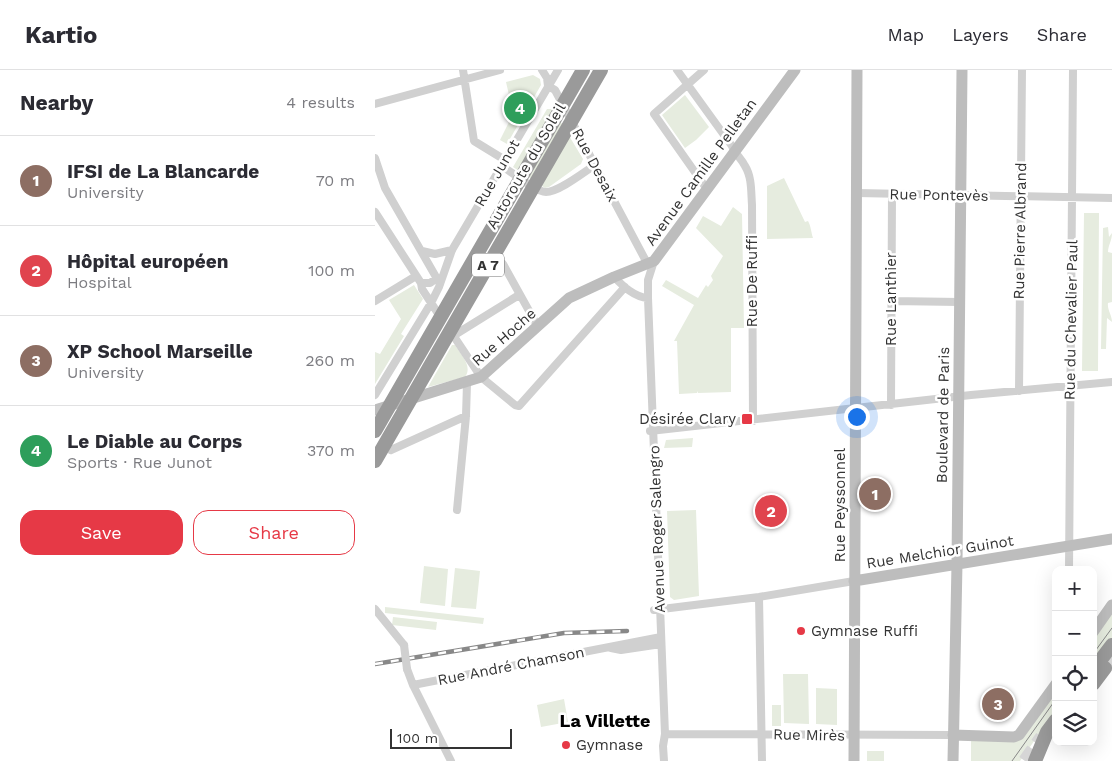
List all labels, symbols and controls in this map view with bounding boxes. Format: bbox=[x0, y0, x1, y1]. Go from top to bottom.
text: Kartio bbox=[25, 21, 97, 49]
text: Map bbox=[887, 24, 924, 45]
text: Layers bbox=[952, 24, 1009, 45]
text: Share bbox=[1037, 24, 1087, 45]
pin: 4 bbox=[504, 89, 536, 127]
text: Nearby bbox=[20, 90, 93, 115]
text: 4 results bbox=[286, 93, 355, 112]
street label: Avenue Camille Pelletan bbox=[642, 95, 760, 249]
street label: Autoroute du Soleil bbox=[483, 99, 570, 232]
street label: Rue Desaix bbox=[568, 125, 622, 205]
street label: Rue Junot bbox=[471, 136, 524, 210]
text: IFSI de La Blancarde bbox=[67, 160, 259, 183]
street label: Rue Pierre Albrand bbox=[1010, 162, 1030, 300]
text: 1 bbox=[33, 171, 39, 190]
text: 70 m bbox=[316, 171, 355, 190]
text: University bbox=[67, 183, 144, 202]
street label: Rue Pontevès bbox=[889, 185, 989, 205]
street label: Rue De Ruffi bbox=[743, 235, 761, 327]
street label: Rue du Chevalier Paul bbox=[1061, 239, 1081, 400]
text: Hôpital européen bbox=[67, 250, 229, 273]
street label: Rue Lanthier bbox=[882, 252, 900, 346]
road number: A 7 bbox=[472, 254, 504, 276]
text: 2 bbox=[31, 261, 41, 280]
text: 100 m bbox=[308, 261, 355, 280]
text: Hospital bbox=[67, 273, 132, 292]
street label: Rue Hoche bbox=[468, 304, 540, 370]
text: XP School Marseille bbox=[67, 340, 253, 363]
street label: Boulevard de Paris bbox=[933, 347, 953, 483]
text: 3 bbox=[31, 351, 41, 370]
text: 260 m bbox=[305, 351, 355, 370]
text: University bbox=[67, 363, 144, 382]
your location bbox=[844, 404, 870, 430]
place label: Désirée Clary bbox=[639, 410, 736, 428]
marker: Désirée Clary bbox=[740, 412, 754, 426]
text: Le Diable au Corps bbox=[67, 430, 242, 453]
text: 4 bbox=[31, 441, 41, 460]
text: 370 m bbox=[307, 441, 355, 460]
street label: Avenue Roger Salengro bbox=[645, 445, 669, 613]
street label: Rue Peyssonnel bbox=[831, 447, 849, 562]
text: Sports · Rue Junot bbox=[67, 453, 212, 472]
pin: 1 bbox=[859, 475, 891, 513]
pin: 2 bbox=[755, 492, 787, 530]
button: Save bbox=[20, 510, 183, 555]
button: Share bbox=[193, 510, 355, 555]
street label: Rue Melchior Guinot bbox=[865, 531, 1016, 573]
map controls bbox=[1052, 566, 1097, 746]
button: + bbox=[1052, 566, 1097, 611]
button: − bbox=[1052, 611, 1097, 656]
place label: Gymnase Ruffi bbox=[811, 622, 918, 640]
marker: Gymnase Ruffi bbox=[795, 625, 807, 637]
street label: Rue André Chamson bbox=[436, 643, 586, 689]
button: locate bbox=[1052, 656, 1097, 701]
pin: 3 bbox=[982, 685, 1014, 723]
button: layers bbox=[1052, 701, 1097, 746]
district label: La Villette bbox=[560, 710, 650, 731]
street label: Rue Mirès bbox=[773, 725, 845, 745]
scale bar bbox=[390, 726, 513, 749]
text: 100 m bbox=[397, 730, 438, 746]
place label: Gymnase bbox=[576, 736, 643, 754]
marker: Gymnase bbox=[560, 739, 572, 751]

